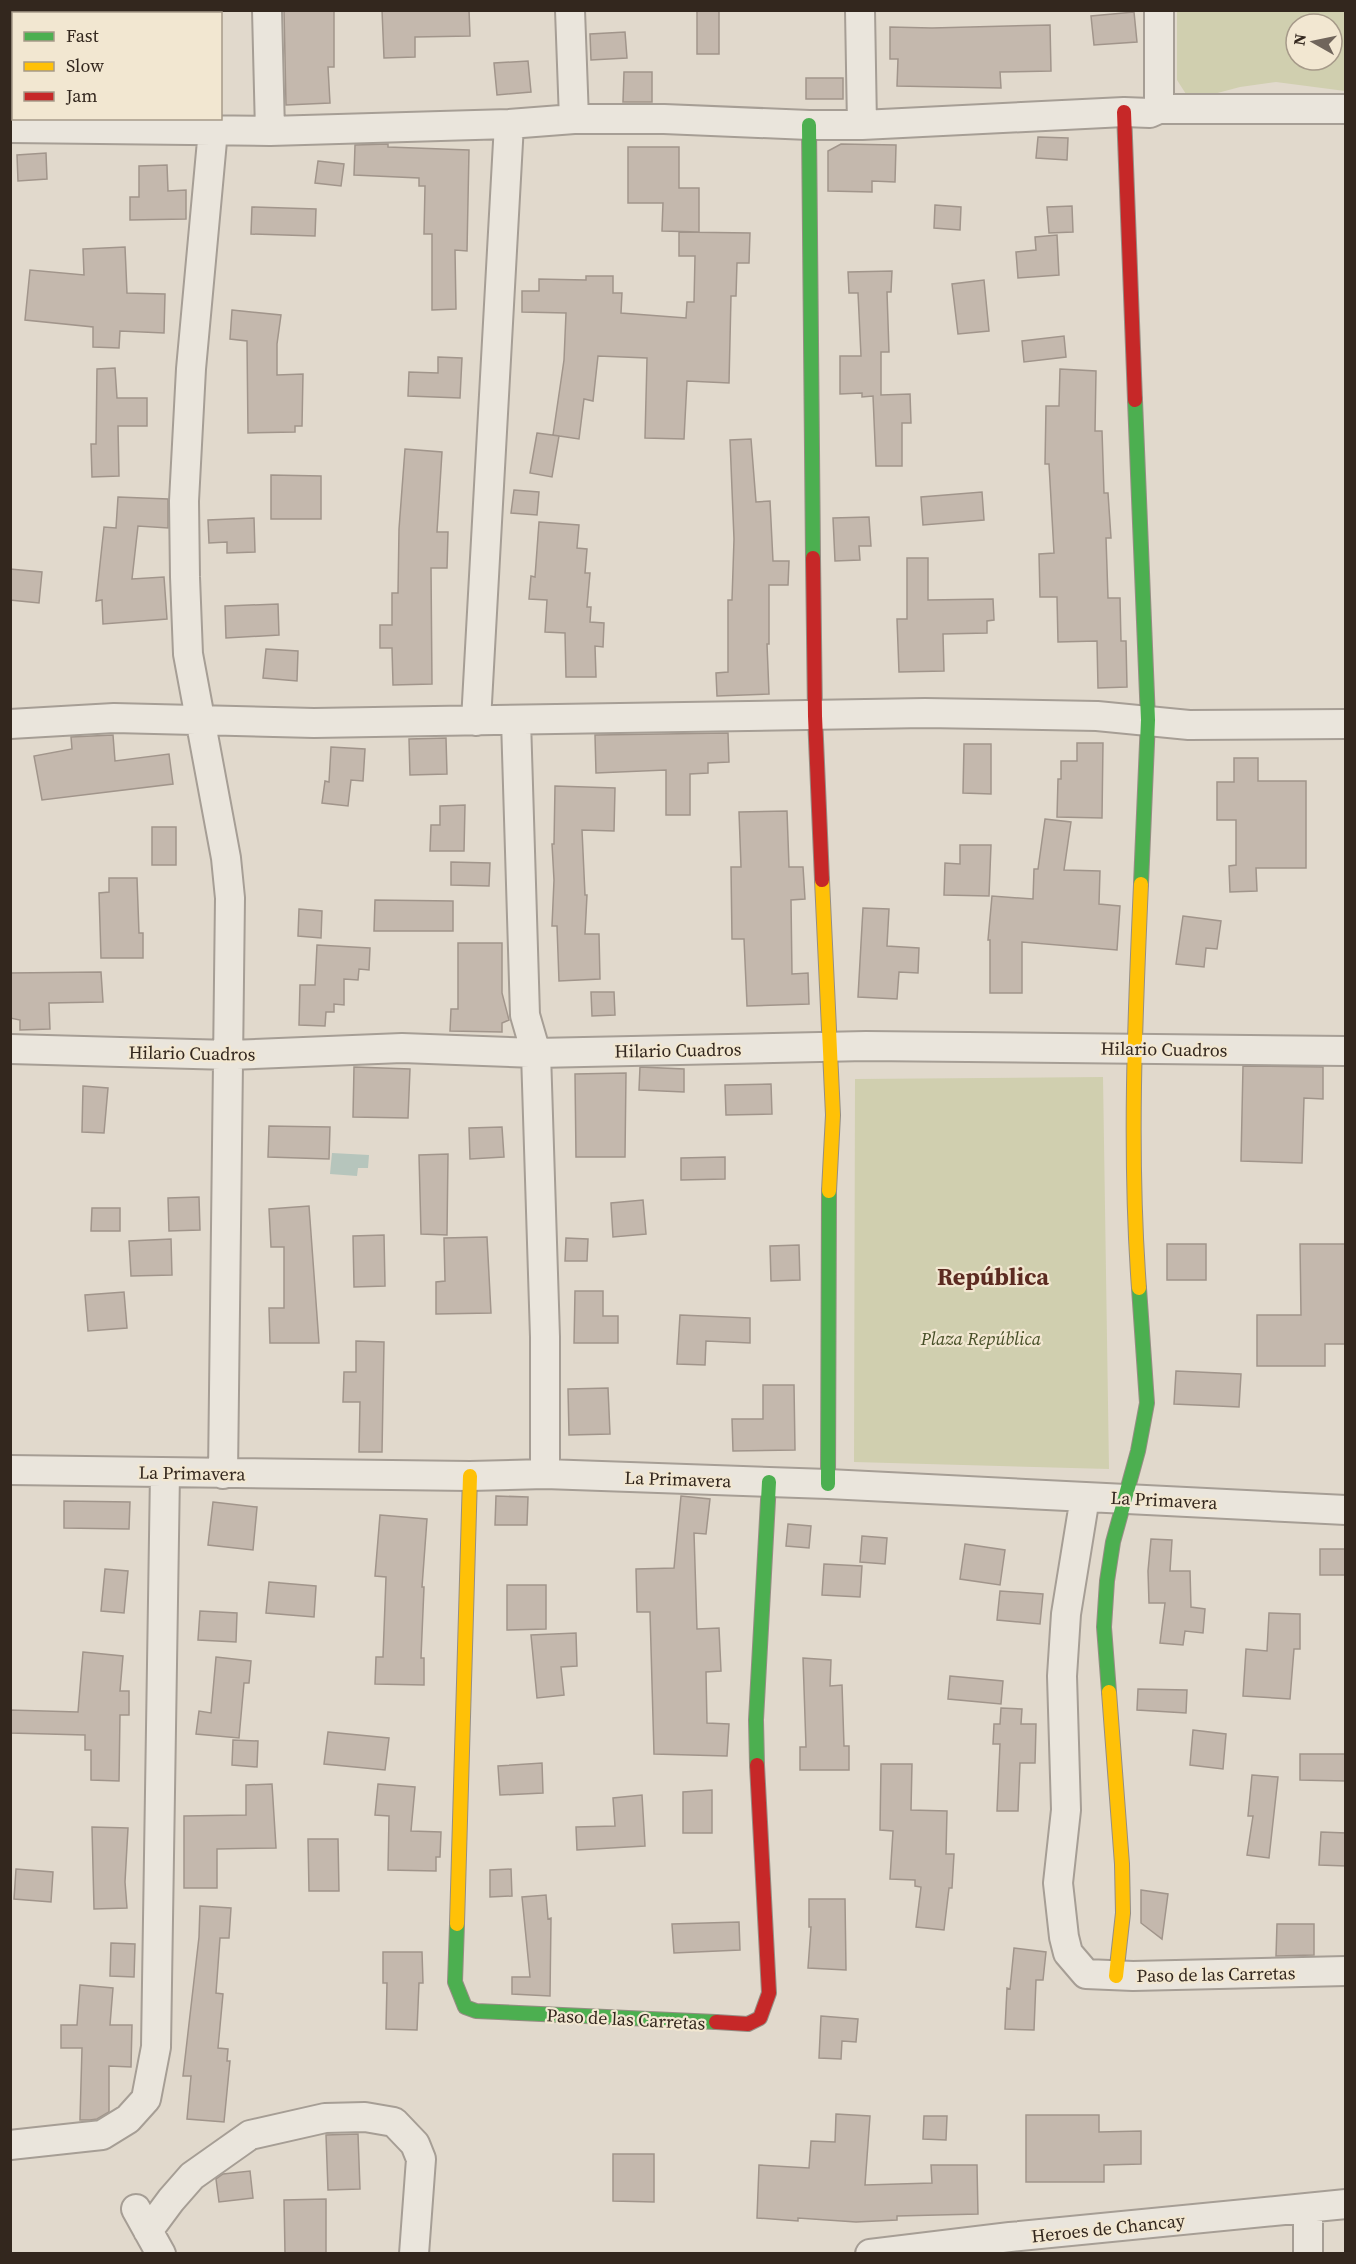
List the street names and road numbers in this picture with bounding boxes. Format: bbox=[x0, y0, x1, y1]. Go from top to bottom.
street label: Hilario Cuadros bbox=[1100, 1035, 1228, 1063]
street label: Hilario Cuadros bbox=[614, 1036, 742, 1064]
street label: Hilario Cuadros bbox=[128, 1039, 256, 1067]
street label: La Primavera bbox=[138, 1460, 247, 1486]
street label: La Primavera bbox=[624, 1465, 733, 1493]
street label: La Primavera bbox=[1110, 1485, 1219, 1515]
street label: Paso de las Carretas bbox=[1136, 1960, 1296, 1988]
street label: Paso de las Carretas bbox=[546, 2002, 706, 2036]
street label: Heroes de Chancay bbox=[1030, 2207, 1187, 2248]

